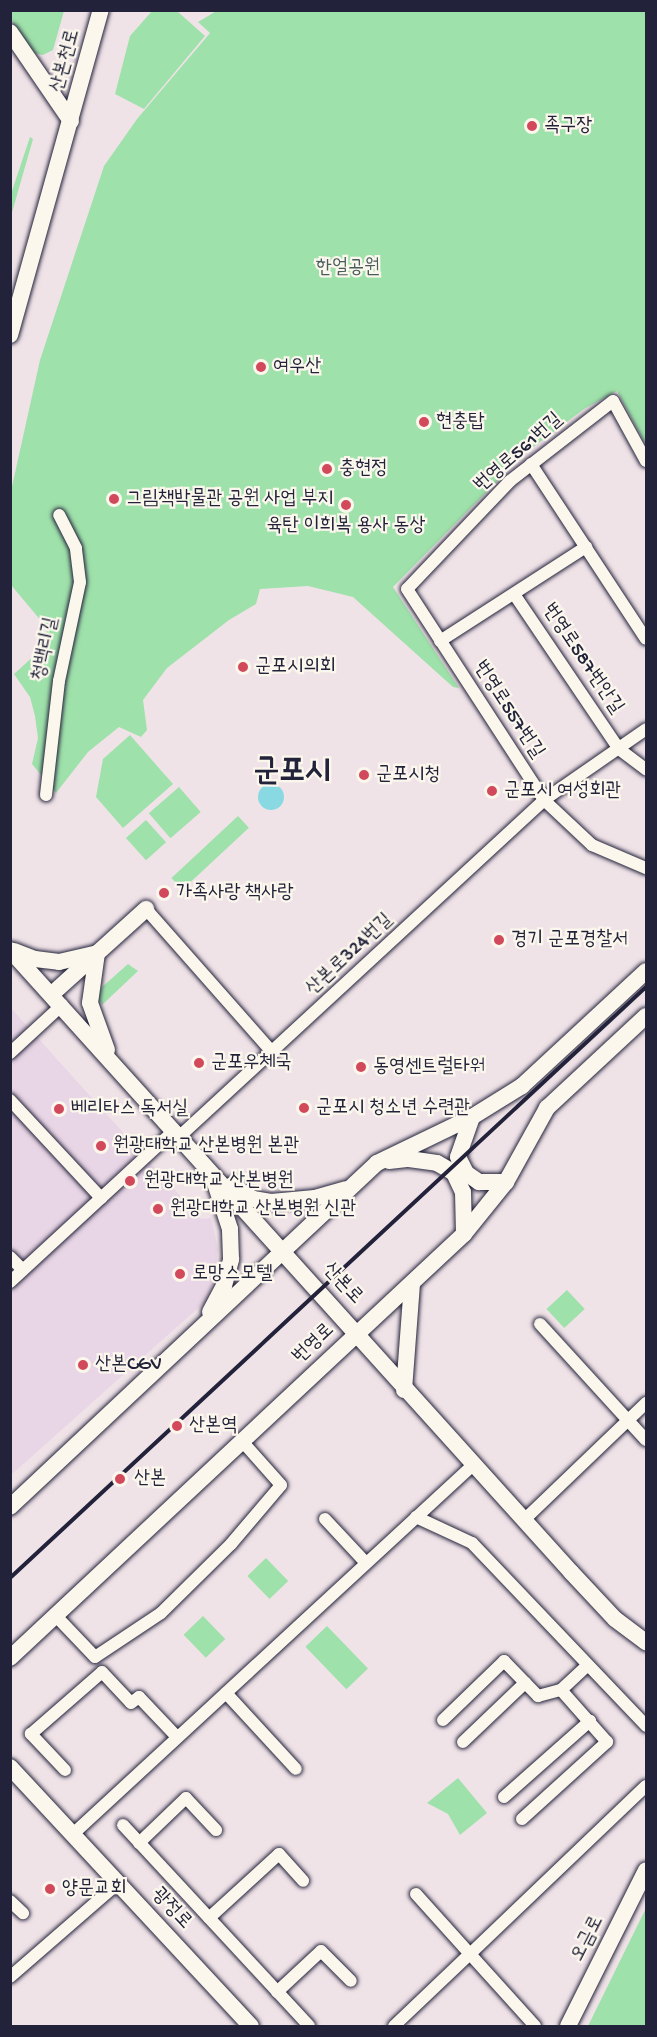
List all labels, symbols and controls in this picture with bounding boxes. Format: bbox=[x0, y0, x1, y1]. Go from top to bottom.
street label: 산본천로 bbox=[46, 27, 86, 95]
place label: 족구장 bbox=[544, 114, 592, 138]
marker: 족구장 bbox=[525, 119, 539, 133]
park label: 한얼공원 bbox=[316, 256, 380, 280]
place label: 여우산 bbox=[273, 355, 321, 379]
marker: 여우산 bbox=[254, 360, 268, 374]
street label: 번영로561번길 bbox=[470, 408, 568, 498]
place label: 현충탑 bbox=[436, 410, 484, 434]
marker: 현충탑 bbox=[417, 415, 431, 429]
place label: 충현정 bbox=[339, 457, 387, 481]
marker: 충현정 bbox=[320, 462, 334, 476]
place label: 그림책박물관 공원 사업 부지 bbox=[126, 487, 333, 511]
marker: 그림책박물관 공원 사업 부지 bbox=[107, 492, 121, 506]
marker: 육탄 이희복 용사 동상 bbox=[339, 498, 353, 512]
place label: 육탄 이희복 용사 동상 bbox=[266, 514, 426, 538]
street label: 번영로587번안길 bbox=[536, 599, 628, 719]
street label: 청백리길 bbox=[28, 615, 64, 683]
place label: 군포시의회 bbox=[255, 655, 335, 679]
street label: 번영로557번길 bbox=[467, 657, 549, 763]
marker: 군포시의회 bbox=[236, 660, 250, 674]
district label: 군포시 bbox=[253, 754, 331, 792]
place label: 군포시청 bbox=[376, 763, 440, 787]
marker: 군포시청 bbox=[357, 768, 371, 782]
place label: 군포시 여성회관 bbox=[504, 779, 621, 803]
marker: 군포시 여성회관 bbox=[485, 784, 499, 798]
place label: 가족사랑 책사랑 bbox=[176, 881, 293, 905]
marker: 가족사랑 책사랑 bbox=[157, 886, 171, 900]
street label: 산본로324번길 bbox=[302, 909, 398, 1001]
place label: 경기 군포경찰서 bbox=[511, 928, 628, 952]
marker: 경기 군포경찰서 bbox=[492, 933, 506, 947]
place label: 군포우체국 bbox=[211, 1051, 291, 1075]
place label: 동영센트럴타워 bbox=[373, 1055, 486, 1079]
marker: 군포우체국 bbox=[192, 1056, 206, 1070]
marker: 동영센트럴타워 bbox=[354, 1060, 368, 1074]
place label: 군포시 청소년 수련관 bbox=[316, 1096, 470, 1120]
place label: 베리타스 독서실 bbox=[71, 1097, 188, 1121]
marker: 군포시 청소년 수련관 bbox=[297, 1101, 311, 1115]
marker: 베리타스 독서실 bbox=[52, 1102, 66, 1116]
place label: 원광대학교 산본병원 본관 bbox=[113, 1134, 300, 1158]
marker: 원광대학교 산본병원 본관 bbox=[94, 1139, 108, 1153]
place label: 원광대학교 산본병원 bbox=[144, 1169, 294, 1193]
marker: 원광대학교 산본병원 bbox=[121, 1172, 139, 1190]
place label: 원광대학교 산본병원 신관 bbox=[170, 1197, 357, 1221]
marker: 원광대학교 산본병원 신관 bbox=[151, 1202, 165, 1216]
street label: 산본로 bbox=[317, 1258, 367, 1310]
place label: 로망스모텔 bbox=[192, 1262, 272, 1286]
marker: 로망스모텔 bbox=[173, 1267, 187, 1281]
street label: 번영로 bbox=[288, 1319, 340, 1369]
place label: 산본CGV bbox=[95, 1353, 162, 1377]
marker: 산본CGV bbox=[76, 1358, 90, 1372]
place label: 산본역 bbox=[189, 1414, 237, 1438]
marker: 산본역 bbox=[170, 1419, 184, 1433]
place label: 산본 bbox=[134, 1467, 166, 1491]
marker: 산본 bbox=[111, 1470, 129, 1488]
place label: 양문교회 bbox=[62, 1877, 126, 1901]
marker: 양문교회 bbox=[43, 1882, 57, 1896]
street label: 광정로 bbox=[146, 1883, 196, 1935]
street label: 오금로 bbox=[566, 1912, 610, 1966]

